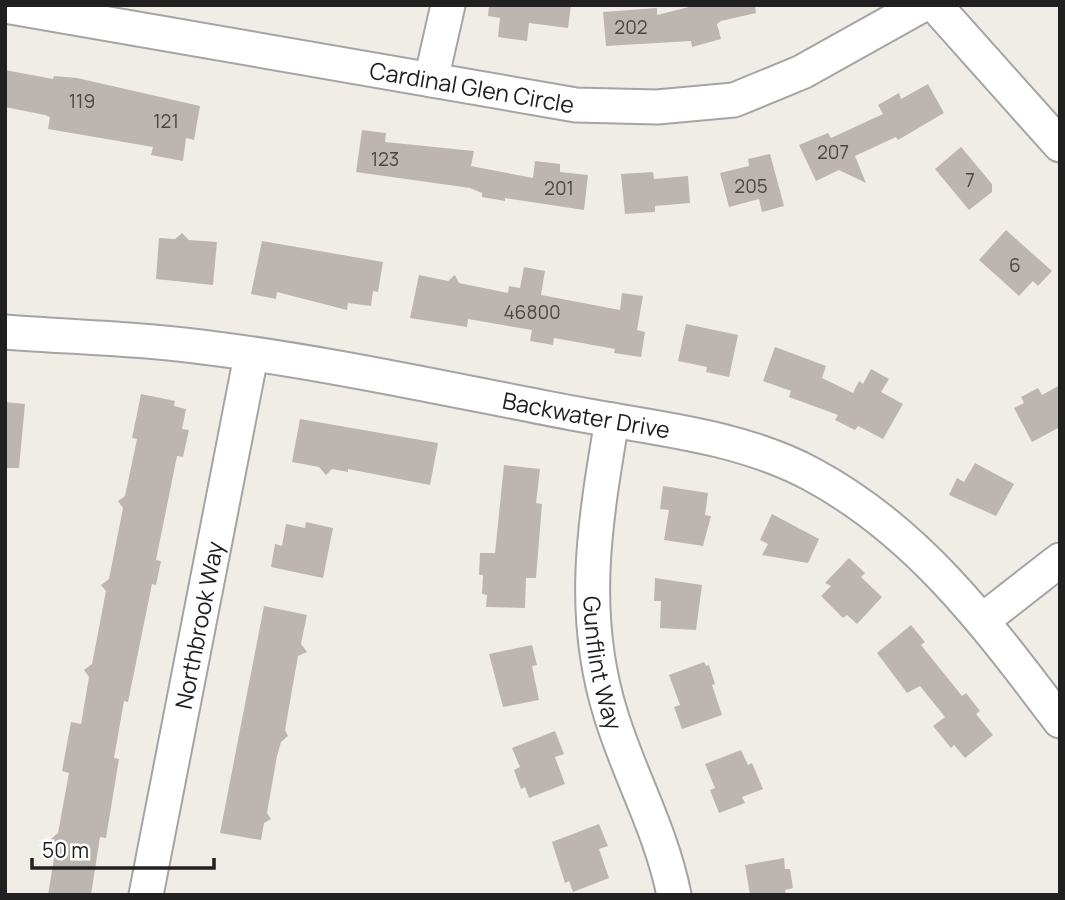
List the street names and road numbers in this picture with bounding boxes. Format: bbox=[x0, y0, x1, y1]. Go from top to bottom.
street label: Cardinal Glen Circle bbox=[367, 54, 577, 120]
street label: Backwater Drive bbox=[500, 384, 673, 446]
street label: Northbrook Way bbox=[167, 538, 231, 712]
street label: Gunflint Way bbox=[577, 596, 631, 734]

